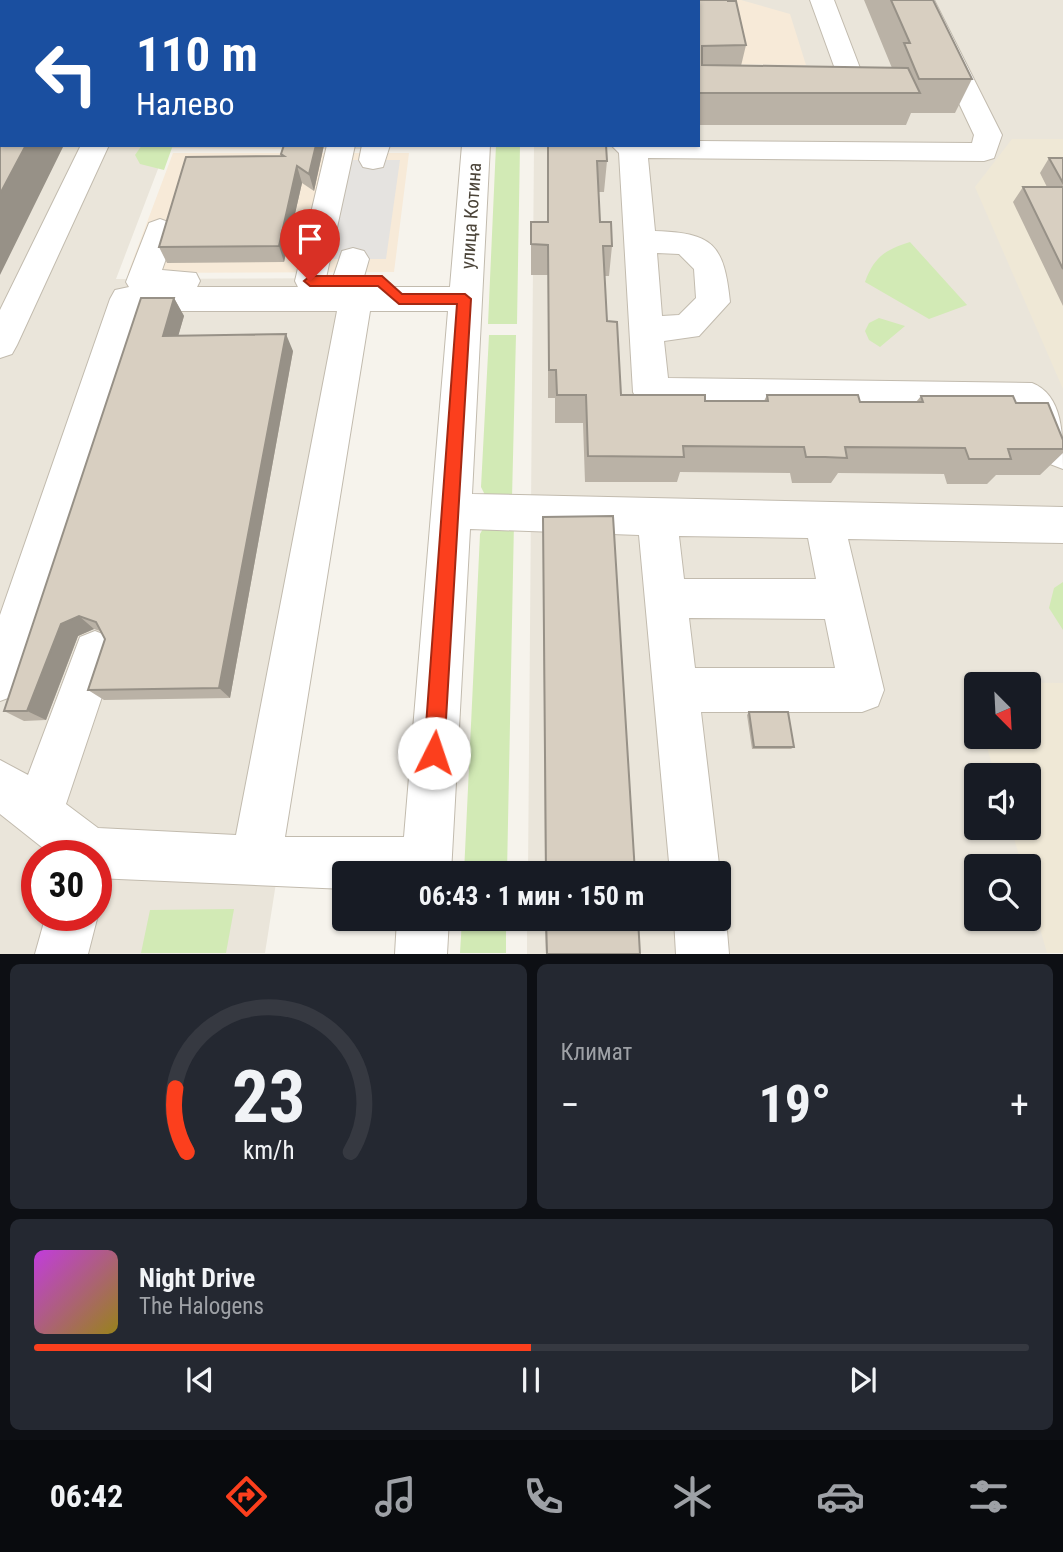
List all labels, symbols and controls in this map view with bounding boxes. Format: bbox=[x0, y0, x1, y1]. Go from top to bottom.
text: 110 m bbox=[136, 26, 258, 83]
icon: left bbox=[21, 28, 112, 119]
text: Налево bbox=[136, 85, 235, 123]
street label: улица Котина bbox=[456, 162, 486, 270]
pin bbox=[280, 209, 340, 281]
icon: arrive bbox=[291, 220, 329, 258]
north arrow bbox=[964, 672, 1041, 749]
map controls bbox=[964, 672, 1041, 931]
position arrow bbox=[397, 716, 471, 790]
button: sound bbox=[964, 763, 1041, 840]
speed limit sign: 30 bbox=[21, 840, 112, 931]
button: search bbox=[964, 854, 1041, 931]
text: 06:43 · 1 мин · 150 m bbox=[419, 881, 644, 911]
text: Климат bbox=[561, 1039, 632, 1066]
text: 23 bbox=[231, 1055, 305, 1141]
text: 19° bbox=[758, 1074, 831, 1135]
text: − bbox=[561, 1083, 580, 1127]
text: + bbox=[1010, 1083, 1029, 1127]
text: km/h bbox=[243, 1136, 294, 1165]
text: Night Drive bbox=[139, 1263, 255, 1293]
text: The Halogens bbox=[139, 1293, 264, 1320]
icon: previous bbox=[181, 1361, 219, 1399]
icon: pause bbox=[512, 1361, 550, 1399]
icon: next bbox=[844, 1361, 882, 1399]
icon: directions bbox=[222, 1472, 271, 1521]
icon: music bbox=[371, 1472, 420, 1521]
icon: phone bbox=[519, 1472, 568, 1521]
icon: climate bbox=[668, 1472, 717, 1521]
icon: car bbox=[816, 1472, 865, 1521]
icon: filters bbox=[964, 1472, 1013, 1521]
text: 06:42 bbox=[50, 1477, 123, 1515]

